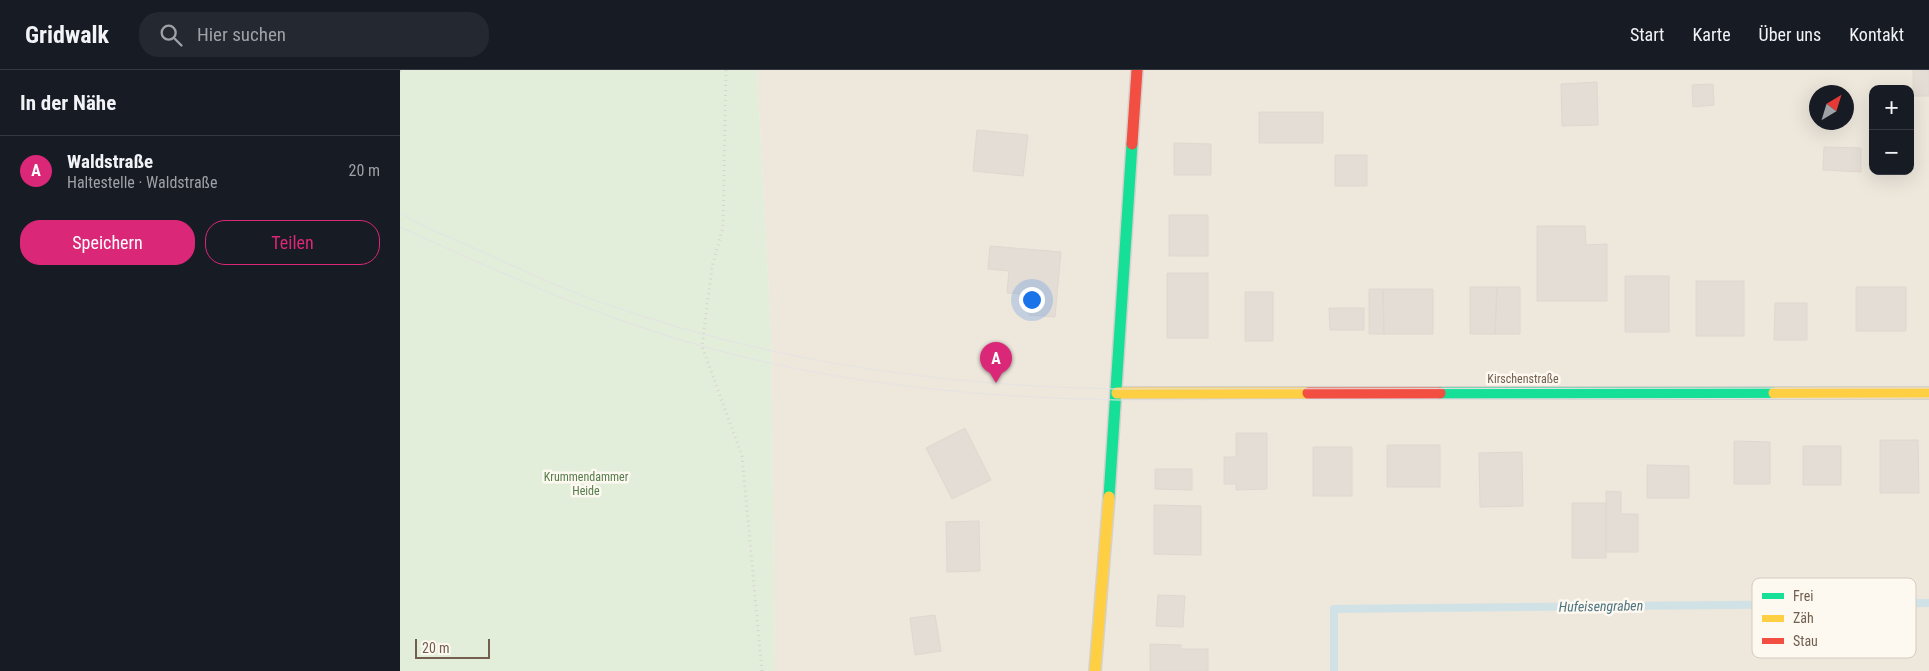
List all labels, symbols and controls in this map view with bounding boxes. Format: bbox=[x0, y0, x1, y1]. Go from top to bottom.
search box bbox=[139, 12, 489, 57]
text: Gridwalk bbox=[25, 21, 109, 49]
icon: search bbox=[157, 21, 185, 49]
text: Hier suchen bbox=[197, 23, 286, 46]
text: Start bbox=[1630, 24, 1664, 45]
text: Karte bbox=[1692, 24, 1731, 45]
text: Über uns bbox=[1759, 24, 1821, 45]
text: Kontakt bbox=[1849, 24, 1904, 45]
north arrow bbox=[1809, 85, 1854, 130]
map controls bbox=[1869, 85, 1914, 175]
button: + bbox=[1869, 85, 1914, 130]
text: In der Nähe bbox=[20, 91, 116, 115]
button: − bbox=[1869, 130, 1914, 175]
text: Waldstraße bbox=[67, 150, 153, 173]
text: A bbox=[31, 161, 41, 180]
text: 20 m bbox=[348, 161, 380, 180]
text: Haltestelle · Waldstraße bbox=[67, 173, 217, 192]
button: Speichern bbox=[20, 220, 195, 265]
button: Teilen bbox=[205, 220, 380, 265]
your location bbox=[1019, 287, 1045, 313]
pin: A bbox=[980, 342, 1012, 383]
street label: Kirschenstraße bbox=[1487, 372, 1559, 386]
park label: Krummendammer Heide bbox=[544, 470, 629, 498]
legend bbox=[1752, 578, 1916, 658]
text: Frei bbox=[1793, 588, 1813, 604]
water label: Hufeisengraben bbox=[1559, 597, 1643, 615]
text: Zäh bbox=[1793, 610, 1814, 626]
text: Stau bbox=[1793, 633, 1818, 649]
scale bar bbox=[415, 636, 490, 659]
text: 20 m bbox=[422, 640, 450, 656]

